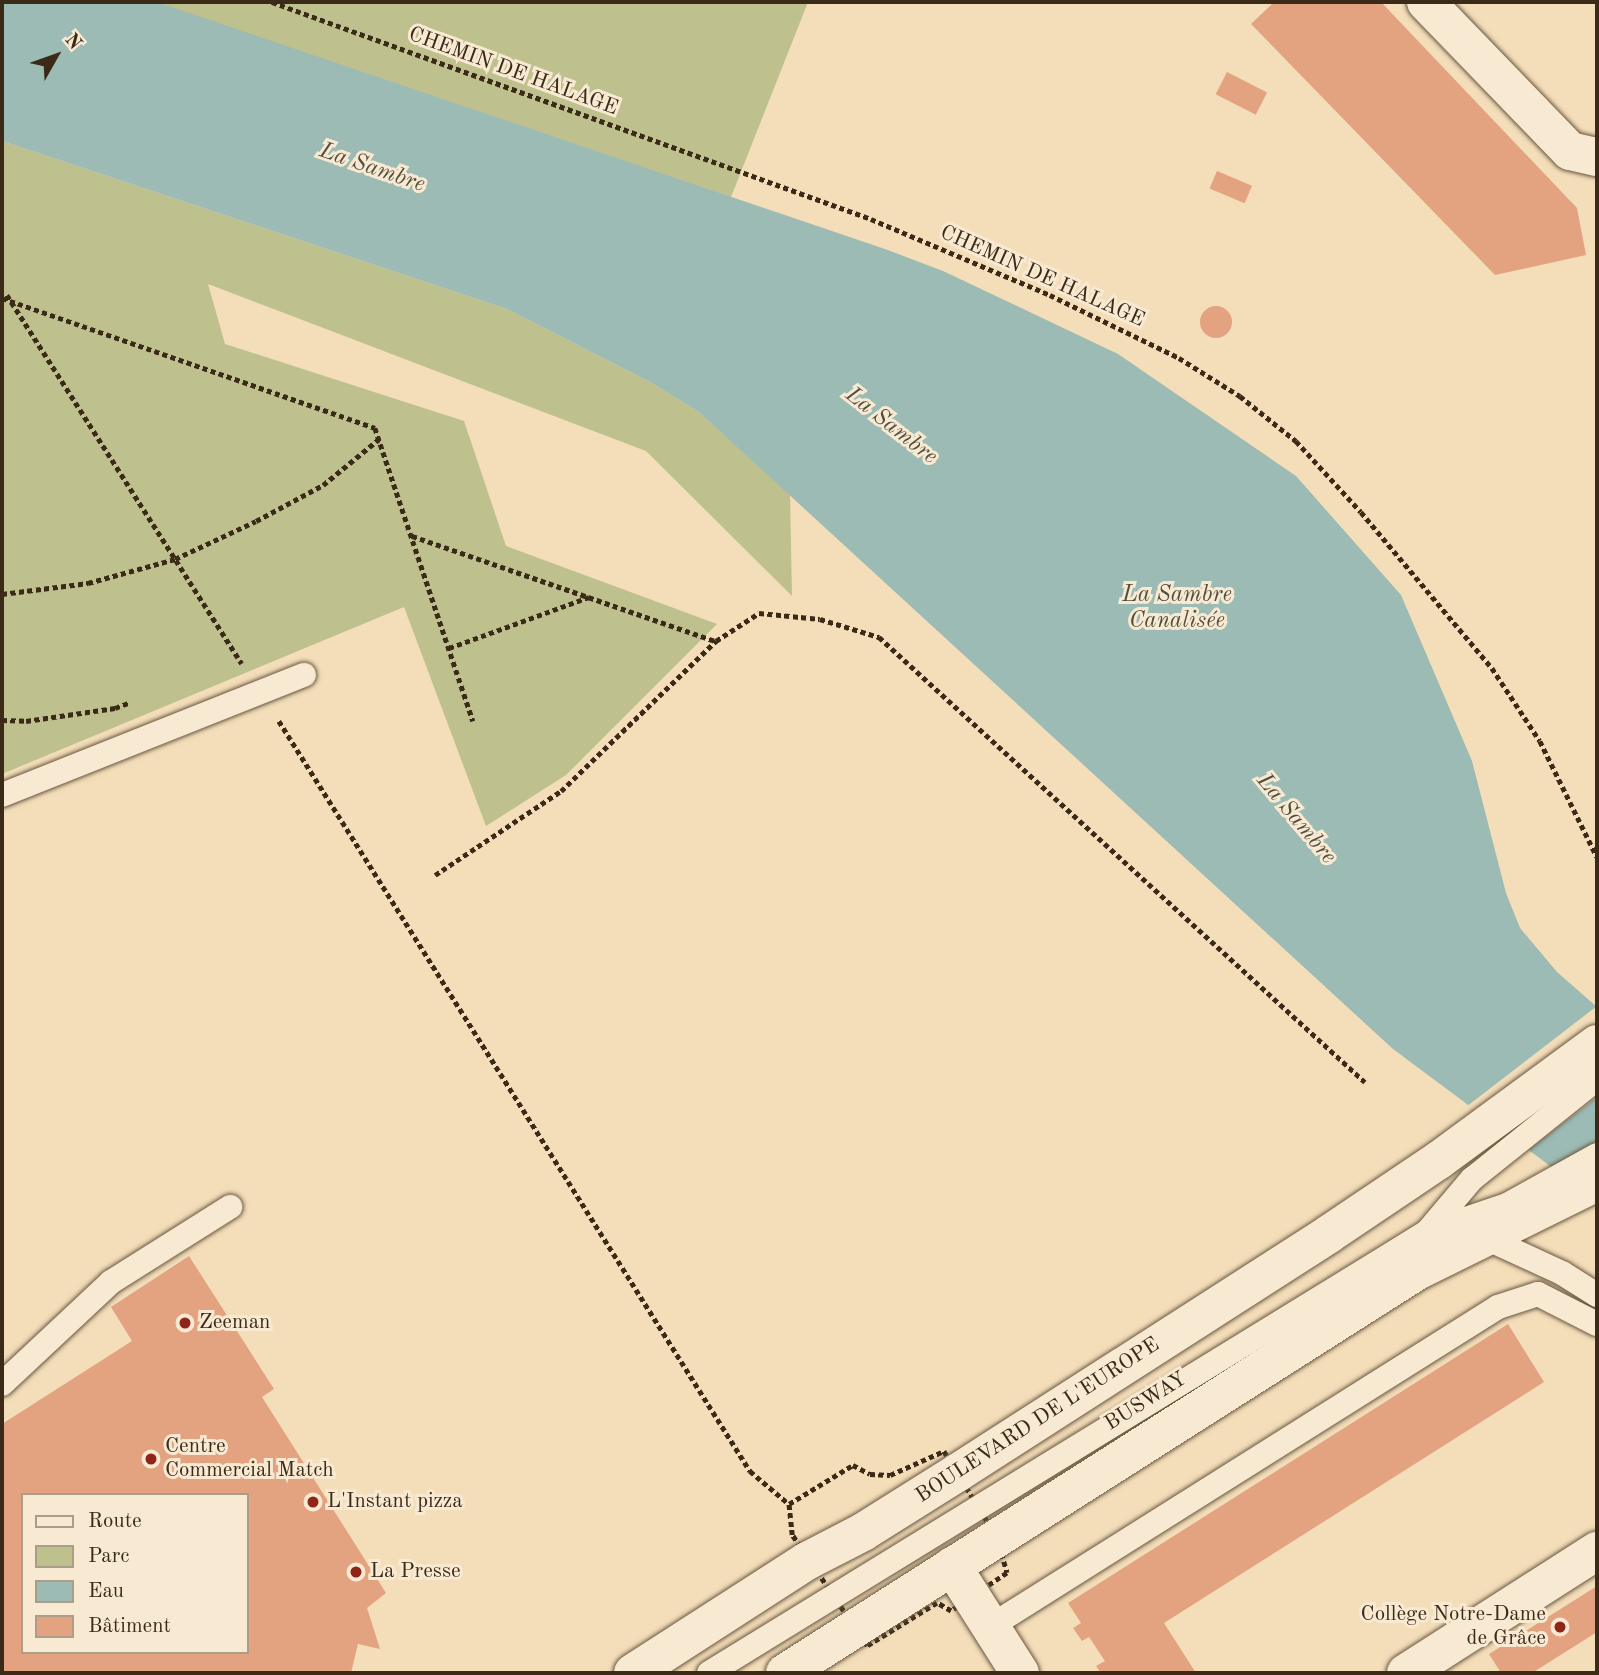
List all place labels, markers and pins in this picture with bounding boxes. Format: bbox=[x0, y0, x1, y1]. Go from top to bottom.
place label: Zeeman bbox=[199, 1310, 270, 1336]
marker: Zeeman bbox=[177, 1315, 193, 1331]
place label: Centre Commercial Match bbox=[165, 1434, 334, 1484]
marker: Centre Commercial Match bbox=[143, 1451, 159, 1467]
place label: L'Instant pizza bbox=[327, 1489, 463, 1515]
marker: L'Instant pizza bbox=[305, 1494, 321, 1510]
place label: La Presse bbox=[370, 1559, 461, 1585]
marker: La Presse bbox=[348, 1564, 364, 1580]
place label: Collège Notre-Dame de Grâce bbox=[1361, 1602, 1546, 1652]
marker: Collège Notre-Dame de Grâce bbox=[1552, 1619, 1568, 1635]

